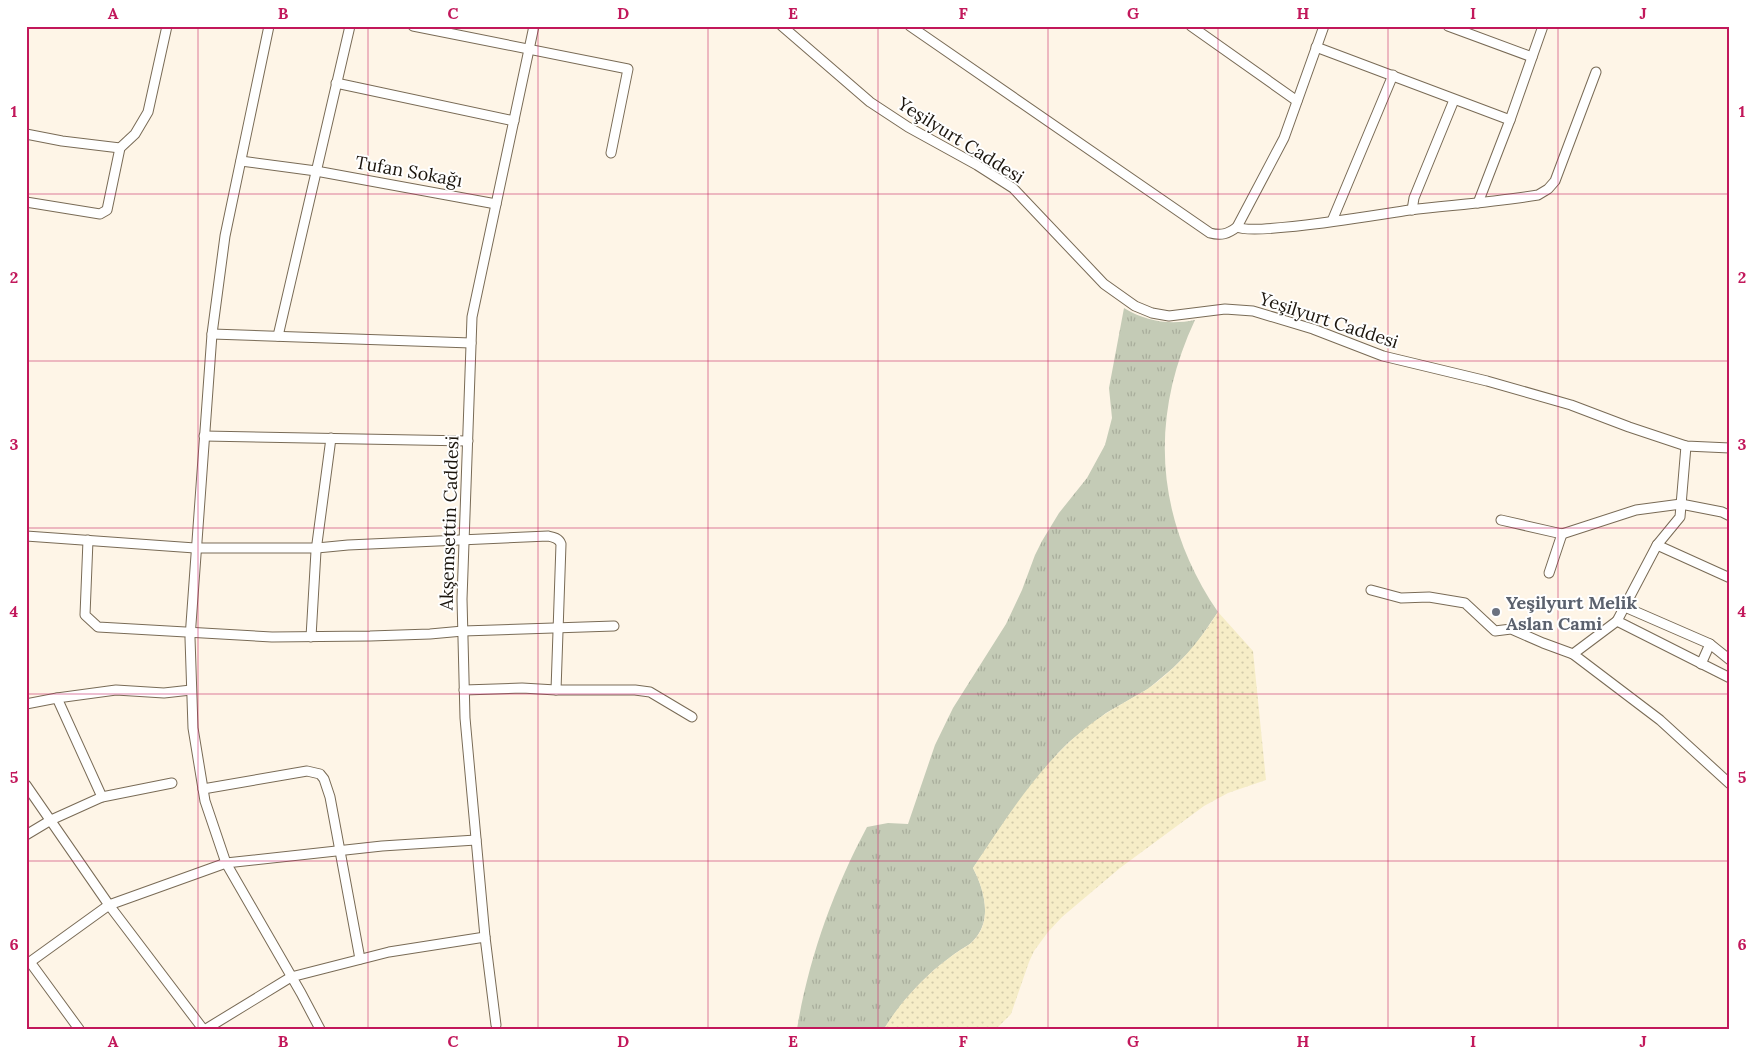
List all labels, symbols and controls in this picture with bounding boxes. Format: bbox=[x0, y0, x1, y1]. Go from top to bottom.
text: A bbox=[108, 3, 119, 23]
text: B bbox=[278, 3, 289, 23]
text: C bbox=[447, 3, 459, 23]
text: D bbox=[617, 3, 629, 23]
text: E bbox=[788, 3, 798, 23]
text: F bbox=[958, 3, 968, 23]
text: G bbox=[1127, 3, 1139, 23]
text: H bbox=[1297, 3, 1310, 23]
text: I bbox=[1470, 3, 1476, 23]
text: J bbox=[1639, 3, 1647, 23]
street label: Yeşilyurt Caddesi bbox=[893, 91, 1029, 188]
text: 1 bbox=[11, 101, 17, 121]
text: 1 bbox=[1739, 101, 1745, 121]
street label: Tufan Sokağı bbox=[354, 150, 464, 192]
text: 2 bbox=[10, 267, 18, 287]
text: 2 bbox=[1738, 267, 1746, 287]
street label: Yeşilyurt Caddesi bbox=[1256, 286, 1401, 353]
text: 3 bbox=[10, 434, 19, 454]
text: 3 bbox=[1738, 434, 1747, 454]
street label: Akşemsettin Caddesi bbox=[434, 435, 464, 612]
place label: Yeşilyurt Melik Aslan Cami bbox=[1506, 591, 1637, 635]
text: 4 bbox=[10, 601, 19, 621]
text: 4 bbox=[1738, 601, 1747, 621]
marker: Yeşilyurt Melik Aslan Cami bbox=[1490, 606, 1502, 618]
text: 5 bbox=[10, 767, 19, 787]
text: 5 bbox=[1738, 767, 1747, 787]
text: 6 bbox=[9, 934, 19, 954]
text: 6 bbox=[1737, 934, 1747, 954]
text: A bbox=[108, 1031, 119, 1051]
text: B bbox=[278, 1031, 289, 1051]
text: C bbox=[447, 1031, 459, 1051]
text: D bbox=[617, 1031, 629, 1051]
text: E bbox=[788, 1031, 798, 1051]
text: F bbox=[958, 1031, 968, 1051]
text: G bbox=[1127, 1031, 1139, 1051]
text: H bbox=[1297, 1031, 1310, 1051]
text: I bbox=[1470, 1031, 1476, 1051]
text: J bbox=[1639, 1031, 1647, 1051]

